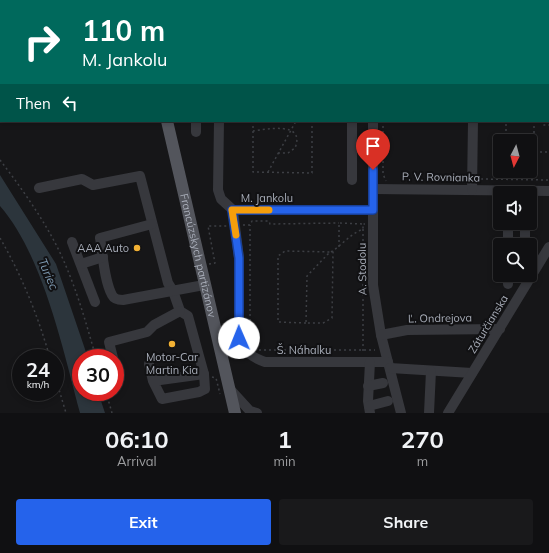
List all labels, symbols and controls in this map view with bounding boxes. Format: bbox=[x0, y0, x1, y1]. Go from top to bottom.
text: 110 m bbox=[82, 13, 165, 48]
icon: right bbox=[16, 16, 68, 68]
text: M. Jankolu bbox=[82, 48, 168, 71]
icon: left bbox=[59, 92, 81, 114]
text: Then bbox=[16, 94, 51, 113]
pin bbox=[356, 129, 390, 170]
north arrow bbox=[493, 134, 537, 178]
map controls bbox=[493, 134, 537, 282]
icon: arrive bbox=[362, 135, 384, 157]
street label: P. V. Rovnianka bbox=[402, 169, 480, 185]
button: sound bbox=[493, 186, 537, 230]
street label: M. Jankolu bbox=[241, 191, 293, 205]
street label: Francúzskych partizánov bbox=[177, 192, 220, 319]
button: search bbox=[493, 238, 537, 282]
place label: AAA Auto bbox=[77, 241, 129, 255]
marker: AAA Auto bbox=[132, 243, 142, 253]
street label: A. Stodolu bbox=[355, 243, 369, 295]
water label: Turiec bbox=[35, 256, 62, 292]
street label: Záturčianska bbox=[465, 292, 511, 356]
street label: Ľ. Ondrejova bbox=[408, 310, 472, 326]
position arrow bbox=[218, 317, 260, 359]
marker: Motor-Car Martin Kia bbox=[167, 339, 177, 349]
street label: Š. Náhalku bbox=[277, 343, 331, 357]
speed limit sign: 30 bbox=[72, 349, 124, 401]
place label: Motor-Car Martin Kia bbox=[146, 350, 198, 377]
text: 24 bbox=[26, 357, 50, 382]
text: km/h bbox=[27, 378, 49, 391]
text: 06:10 bbox=[105, 424, 169, 454]
text: 1 bbox=[277, 424, 292, 454]
text: 270 bbox=[401, 424, 444, 454]
text: Arrival bbox=[117, 453, 157, 469]
text: min bbox=[274, 453, 296, 469]
text: m bbox=[417, 453, 428, 469]
button: Exit bbox=[16, 499, 271, 545]
button: Share bbox=[279, 499, 533, 545]

